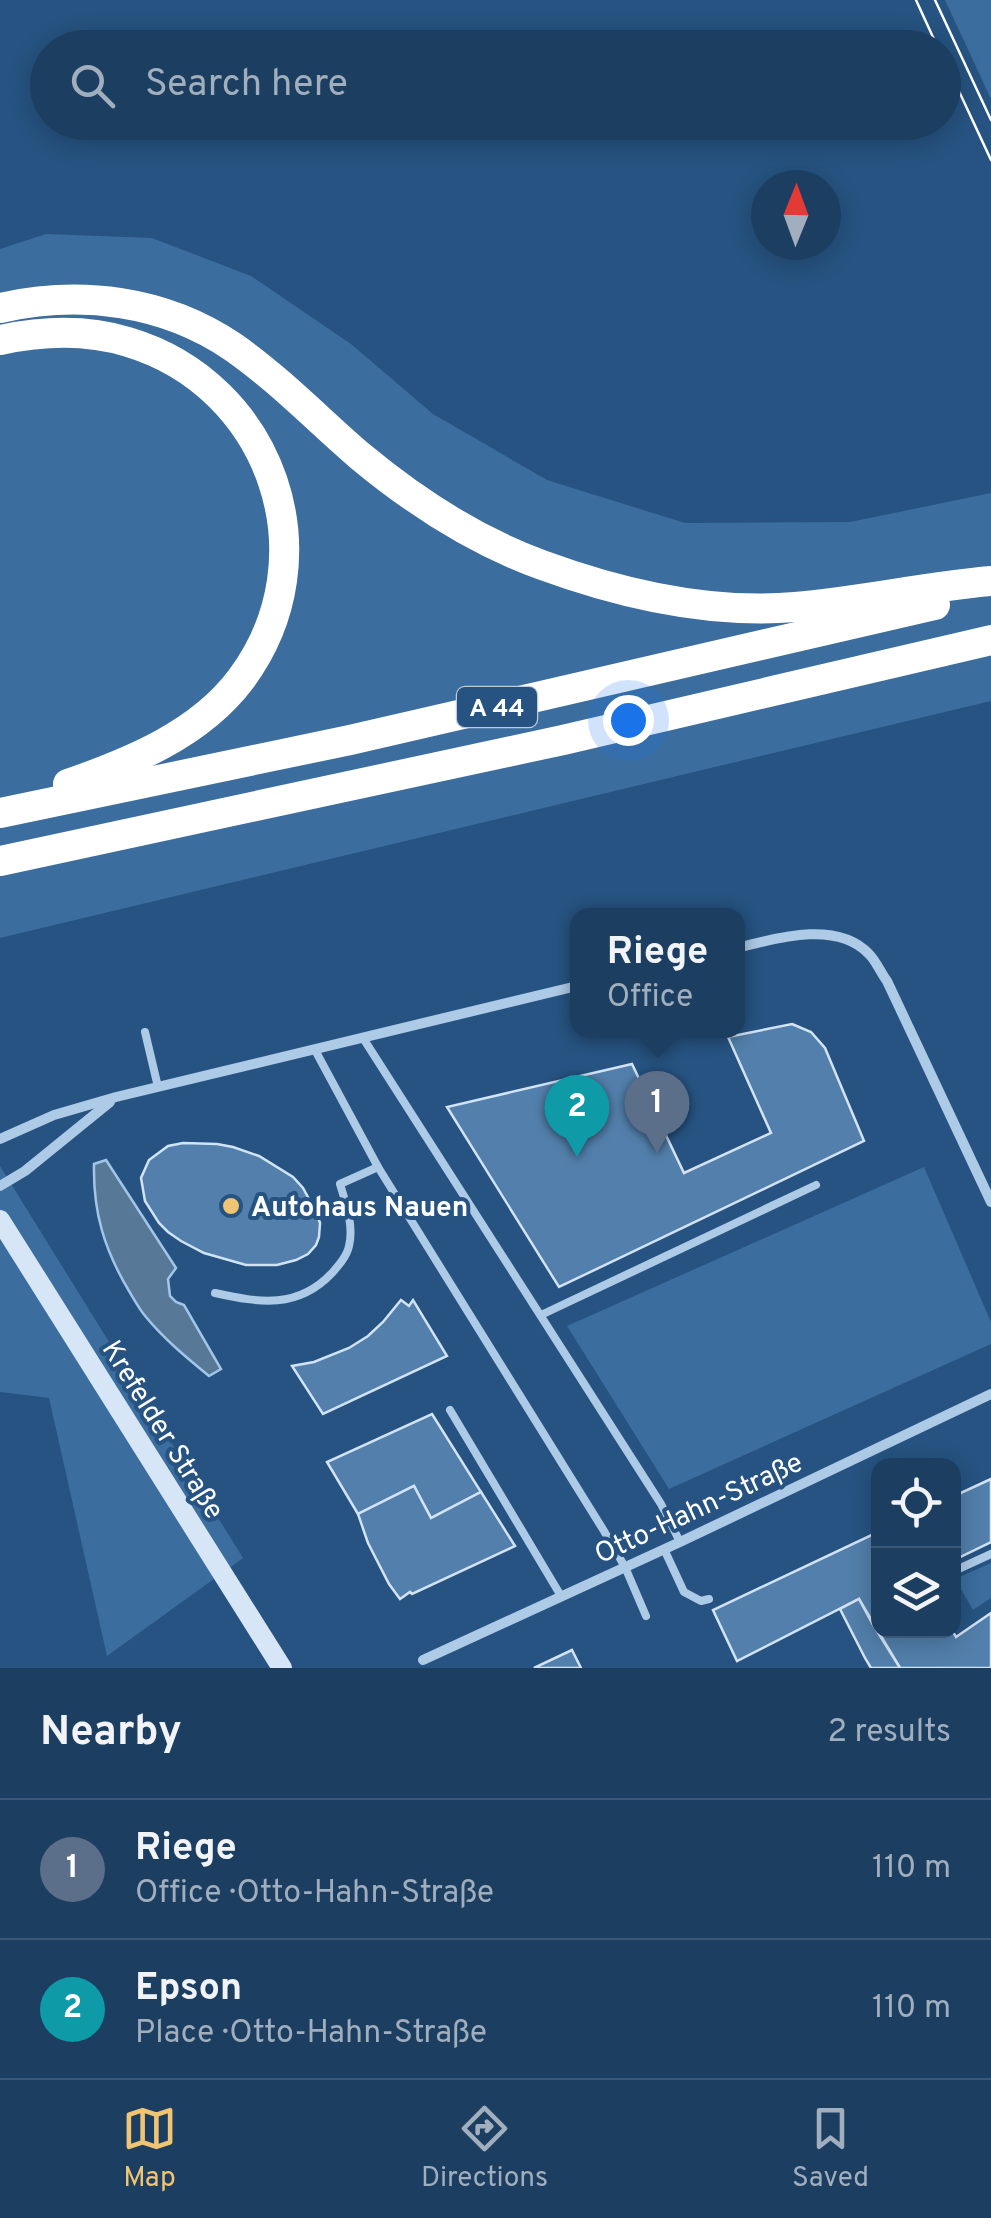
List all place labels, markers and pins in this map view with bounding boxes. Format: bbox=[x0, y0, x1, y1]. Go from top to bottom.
pin: 1 bbox=[624, 1070, 690, 1153]
pin: 2 bbox=[544, 1074, 610, 1157]
place label: Autohaus Nauen bbox=[251, 1191, 468, 1227]
marker: Autohaus Nauen bbox=[220, 1195, 242, 1217]

